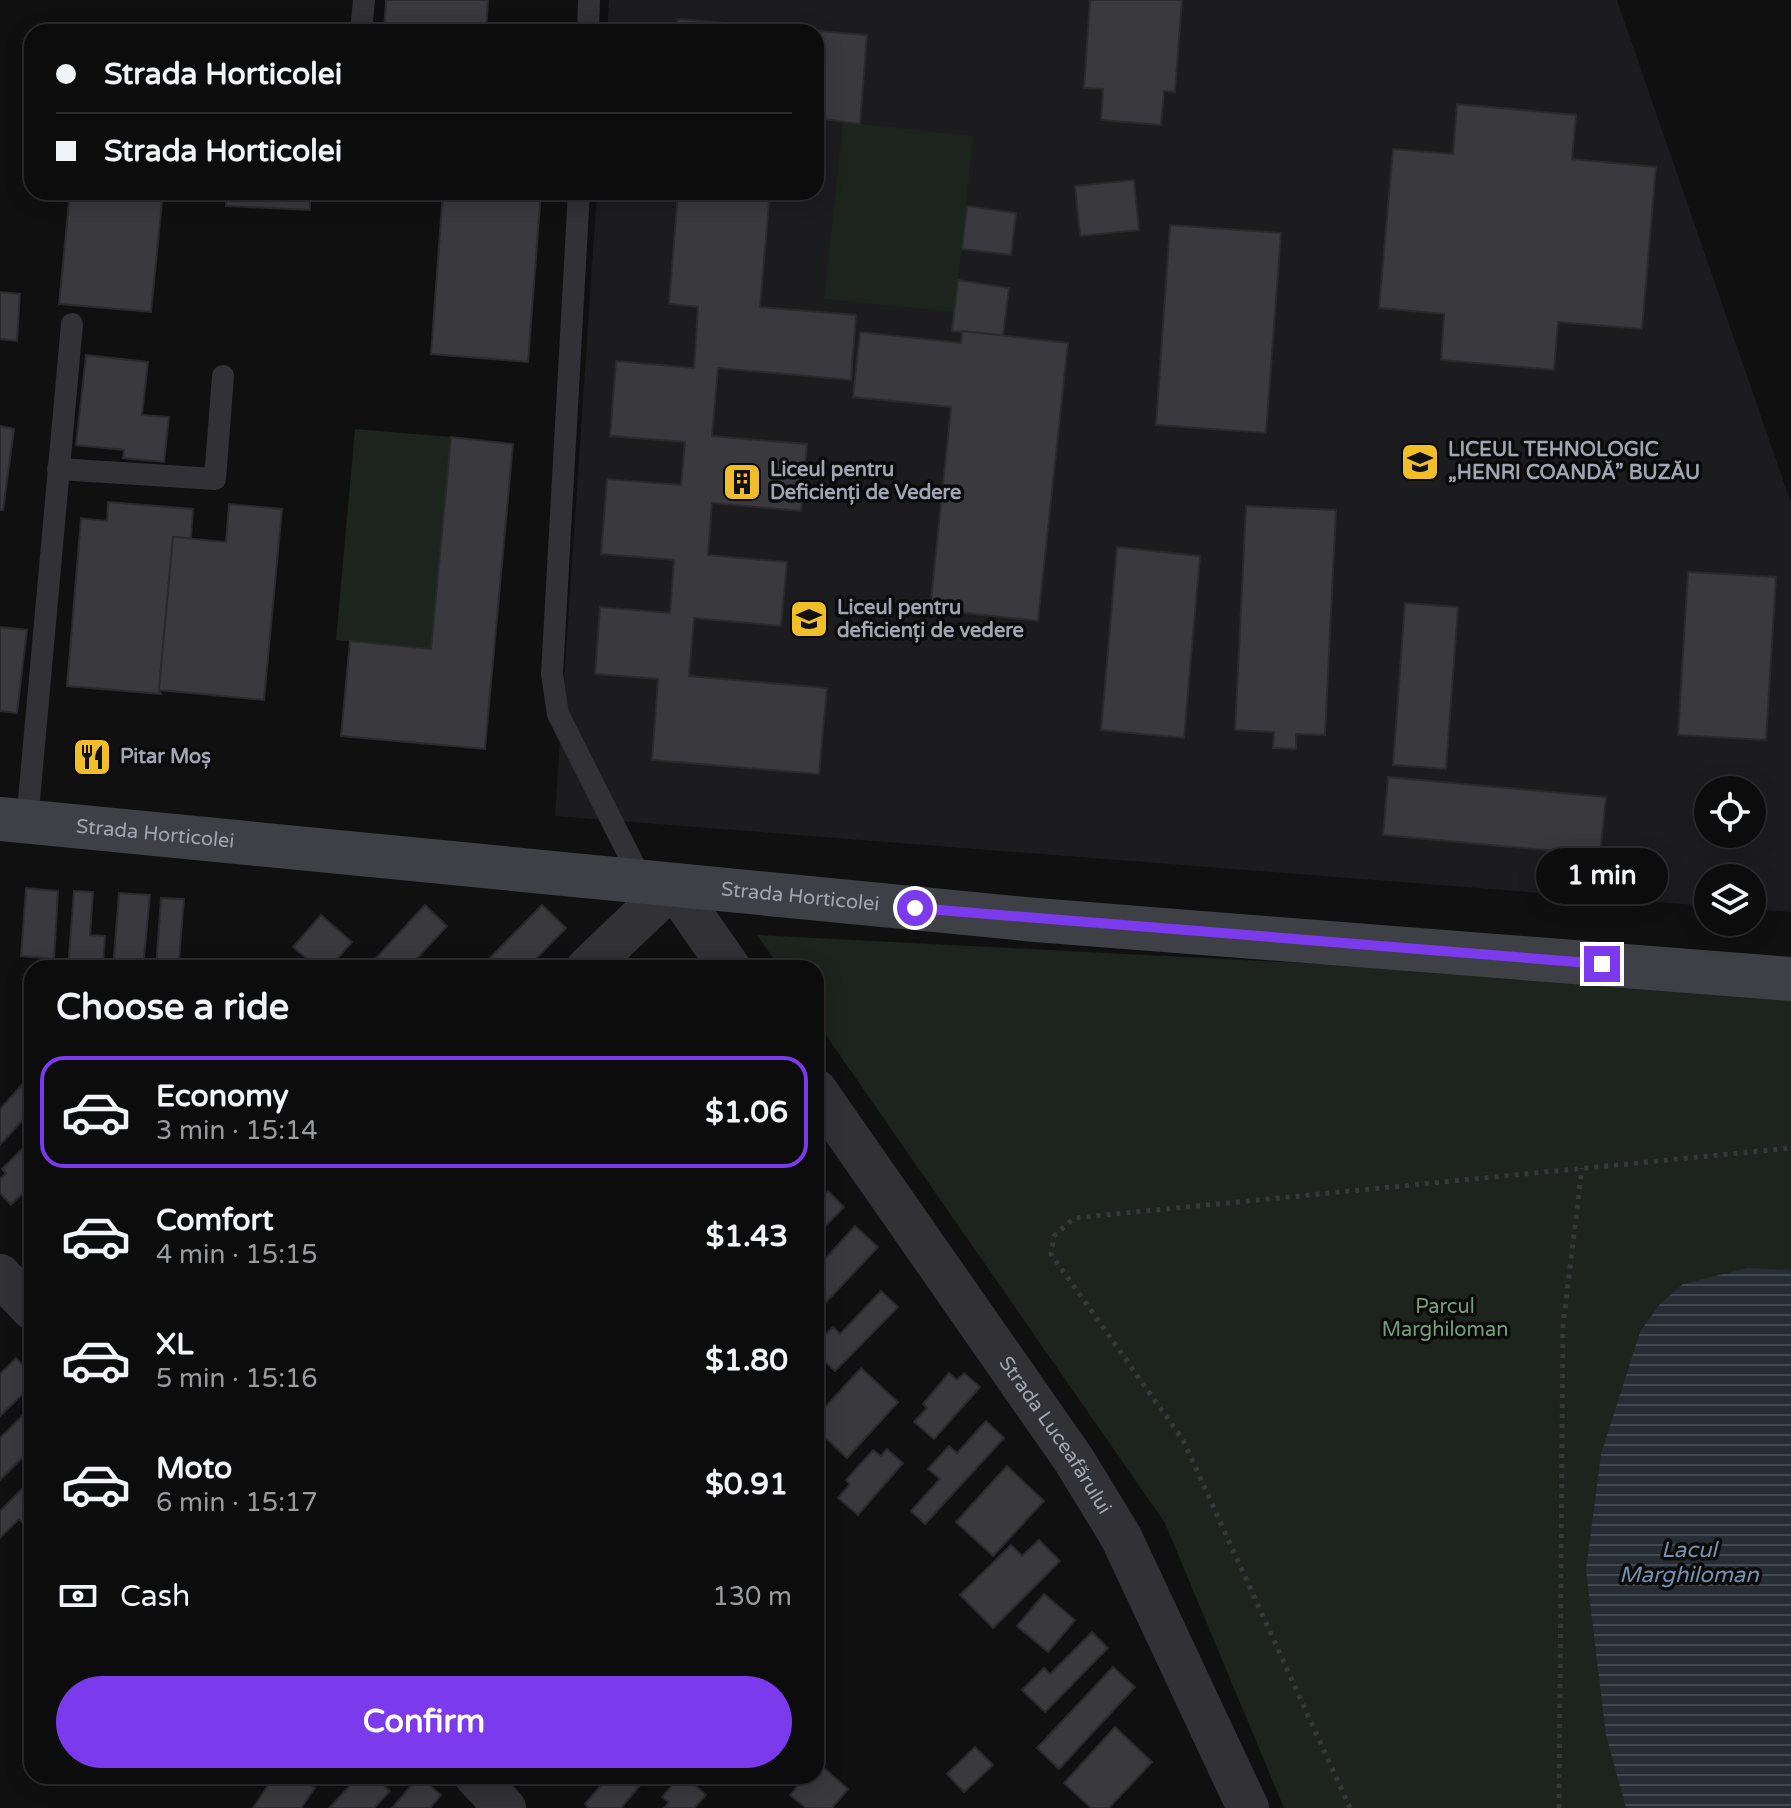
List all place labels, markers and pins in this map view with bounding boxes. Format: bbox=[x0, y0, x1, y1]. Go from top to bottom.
place label: LICEUL TEHNOLOGIC „HENRI COANDĂ” BUZĂU bbox=[1448, 438, 1700, 485]
school or university icon: LICEUL TEHNOLOGIC „HENRI COANDĂ” BUZĂU bbox=[1399, 441, 1441, 483]
place label: Liceul pentru Deficienți de Vedere bbox=[770, 458, 961, 505]
building icon: Liceul pentru Deficienți de Vedere bbox=[721, 461, 763, 503]
place label: Liceul pentru deficienți de vedere bbox=[837, 596, 1024, 643]
school or university icon: Liceul pentru deficienți de vedere bbox=[788, 598, 830, 640]
restaurant icon: Pitar Moș bbox=[71, 736, 113, 778]
place label: Pitar Moș bbox=[120, 745, 211, 769]

